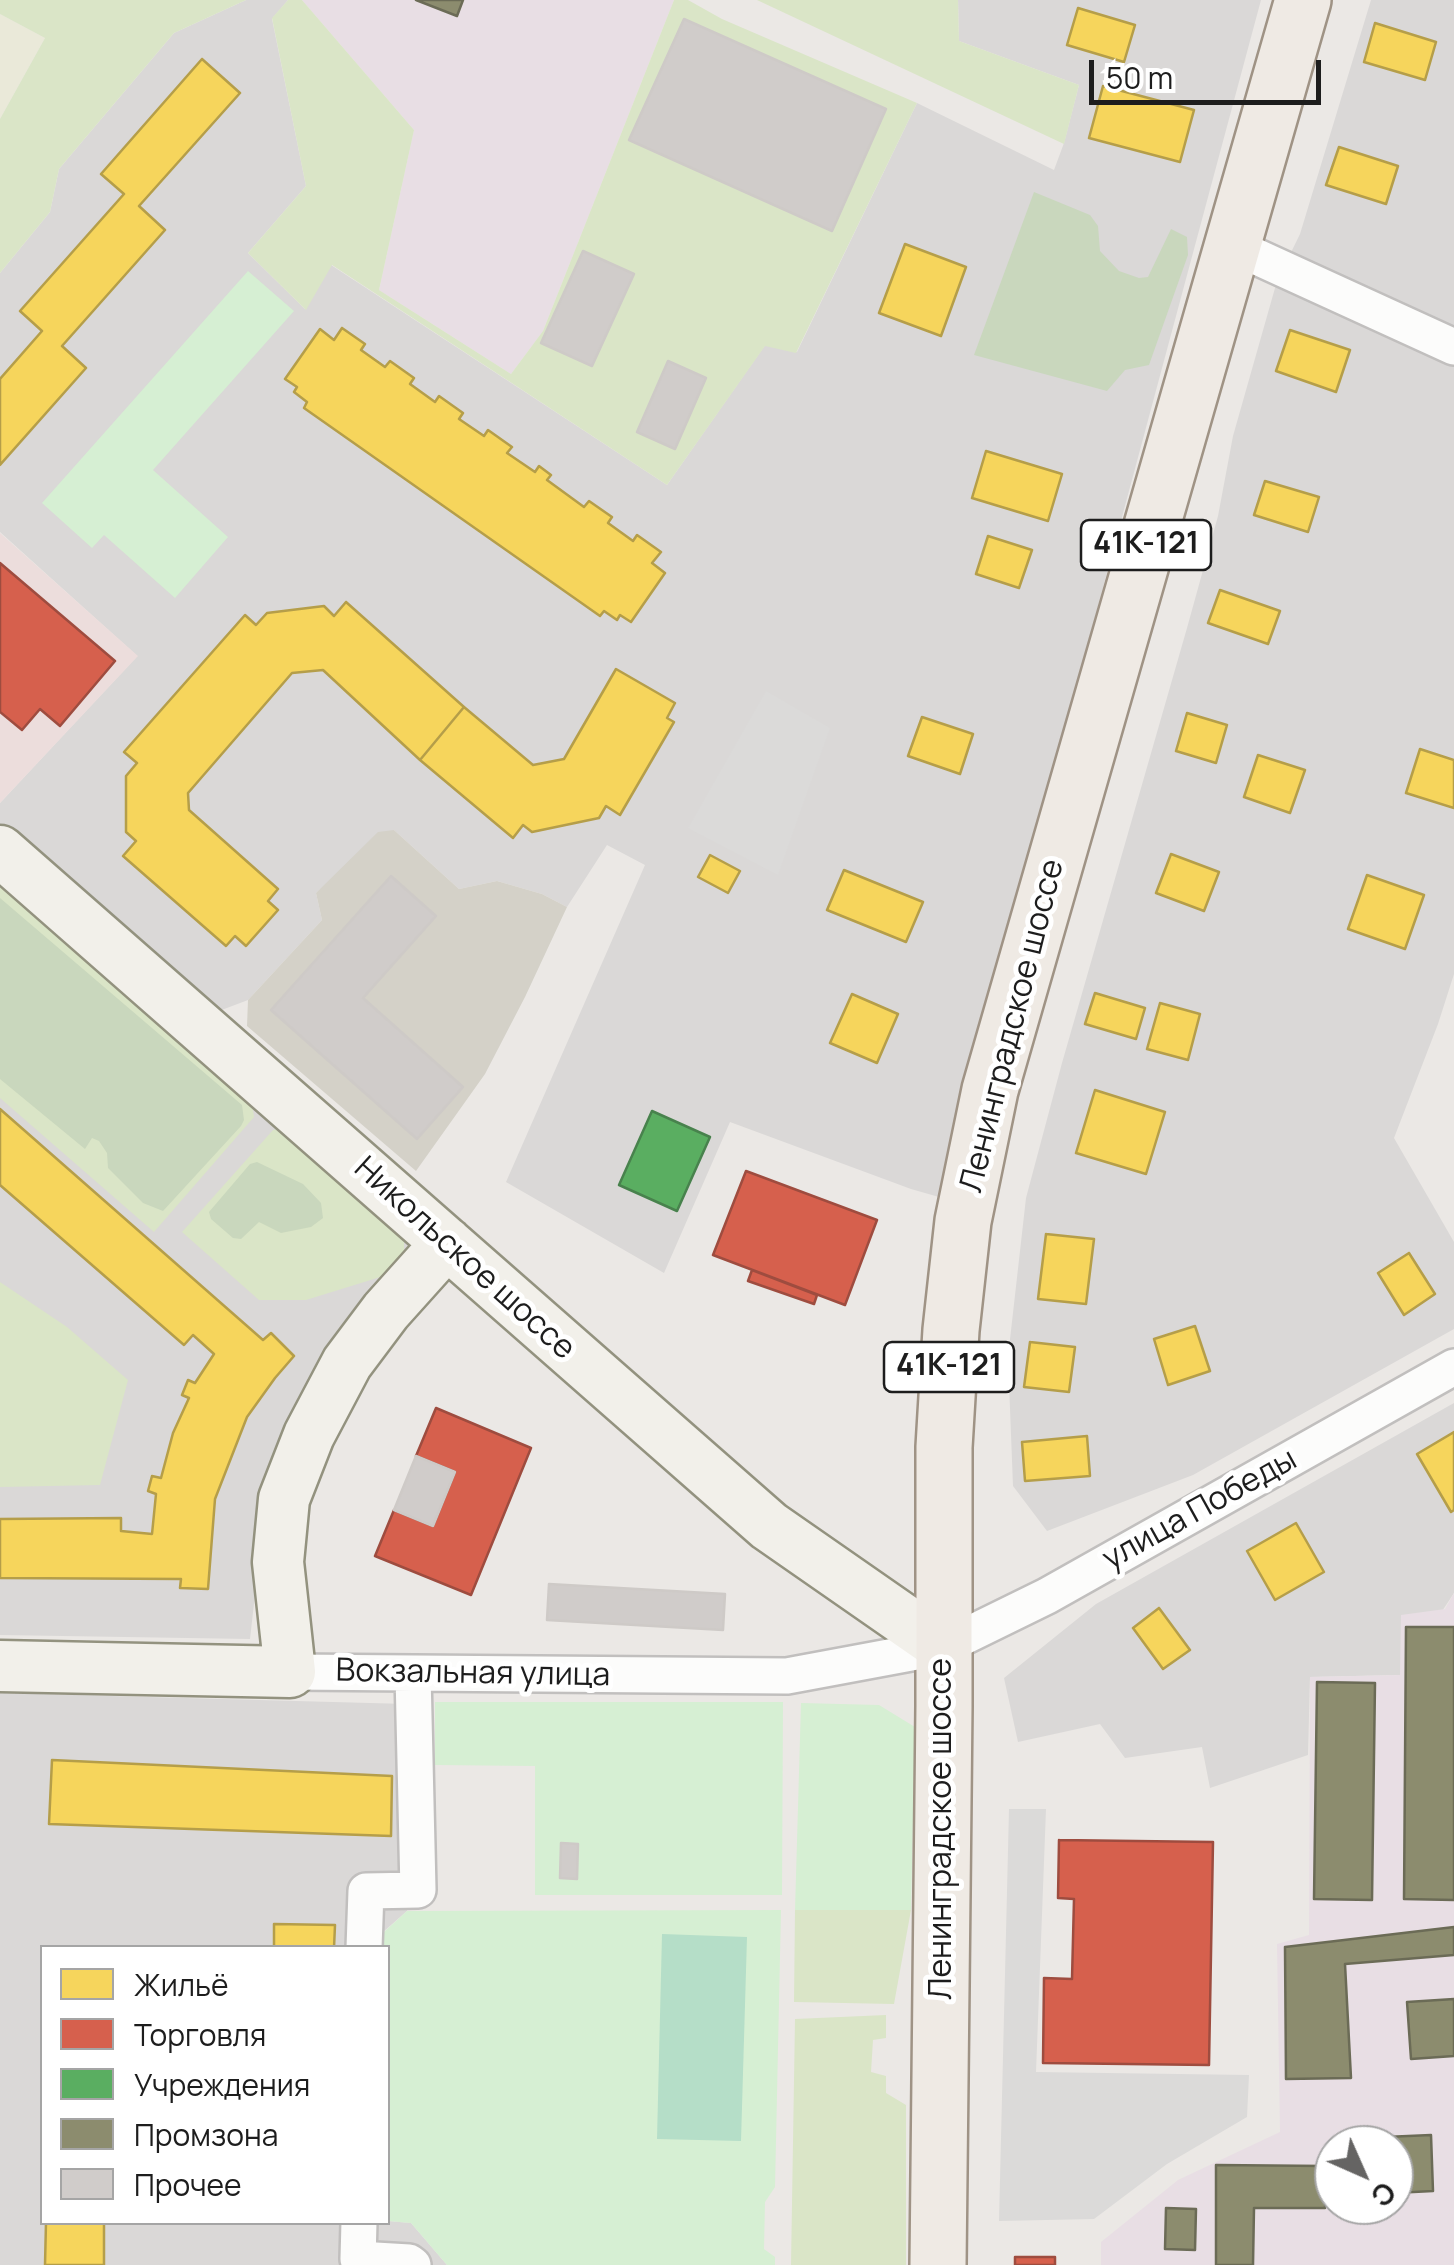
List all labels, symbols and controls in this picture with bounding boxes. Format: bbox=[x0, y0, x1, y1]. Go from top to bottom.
scale bar bbox=[1094, 40, 1326, 102]
text: 50 m bbox=[1106, 57, 1173, 98]
road number: 41К-121 bbox=[1081, 520, 1211, 570]
street label: Ленинградское шоссе bbox=[953, 855, 1073, 1197]
street label: Никольское шоссе bbox=[346, 1150, 582, 1368]
road number: 41К-121 bbox=[884, 1342, 1014, 1392]
street label: улица Победы bbox=[1096, 1441, 1304, 1579]
street label: Вокзальная улица bbox=[335, 1652, 611, 1696]
street label: Ленинградское шоссе bbox=[923, 1658, 961, 2000]
legend bbox=[40, 1945, 390, 2225]
text: Жильё bbox=[134, 1964, 229, 2005]
text: Торговля bbox=[134, 2014, 266, 2055]
text: Учреждения bbox=[134, 2064, 310, 2105]
text: Промзона bbox=[134, 2114, 278, 2155]
north arrow bbox=[1314, 2125, 1414, 2225]
text: Прочее bbox=[134, 2164, 242, 2205]
text: С bbox=[1363, 2174, 1405, 2216]

